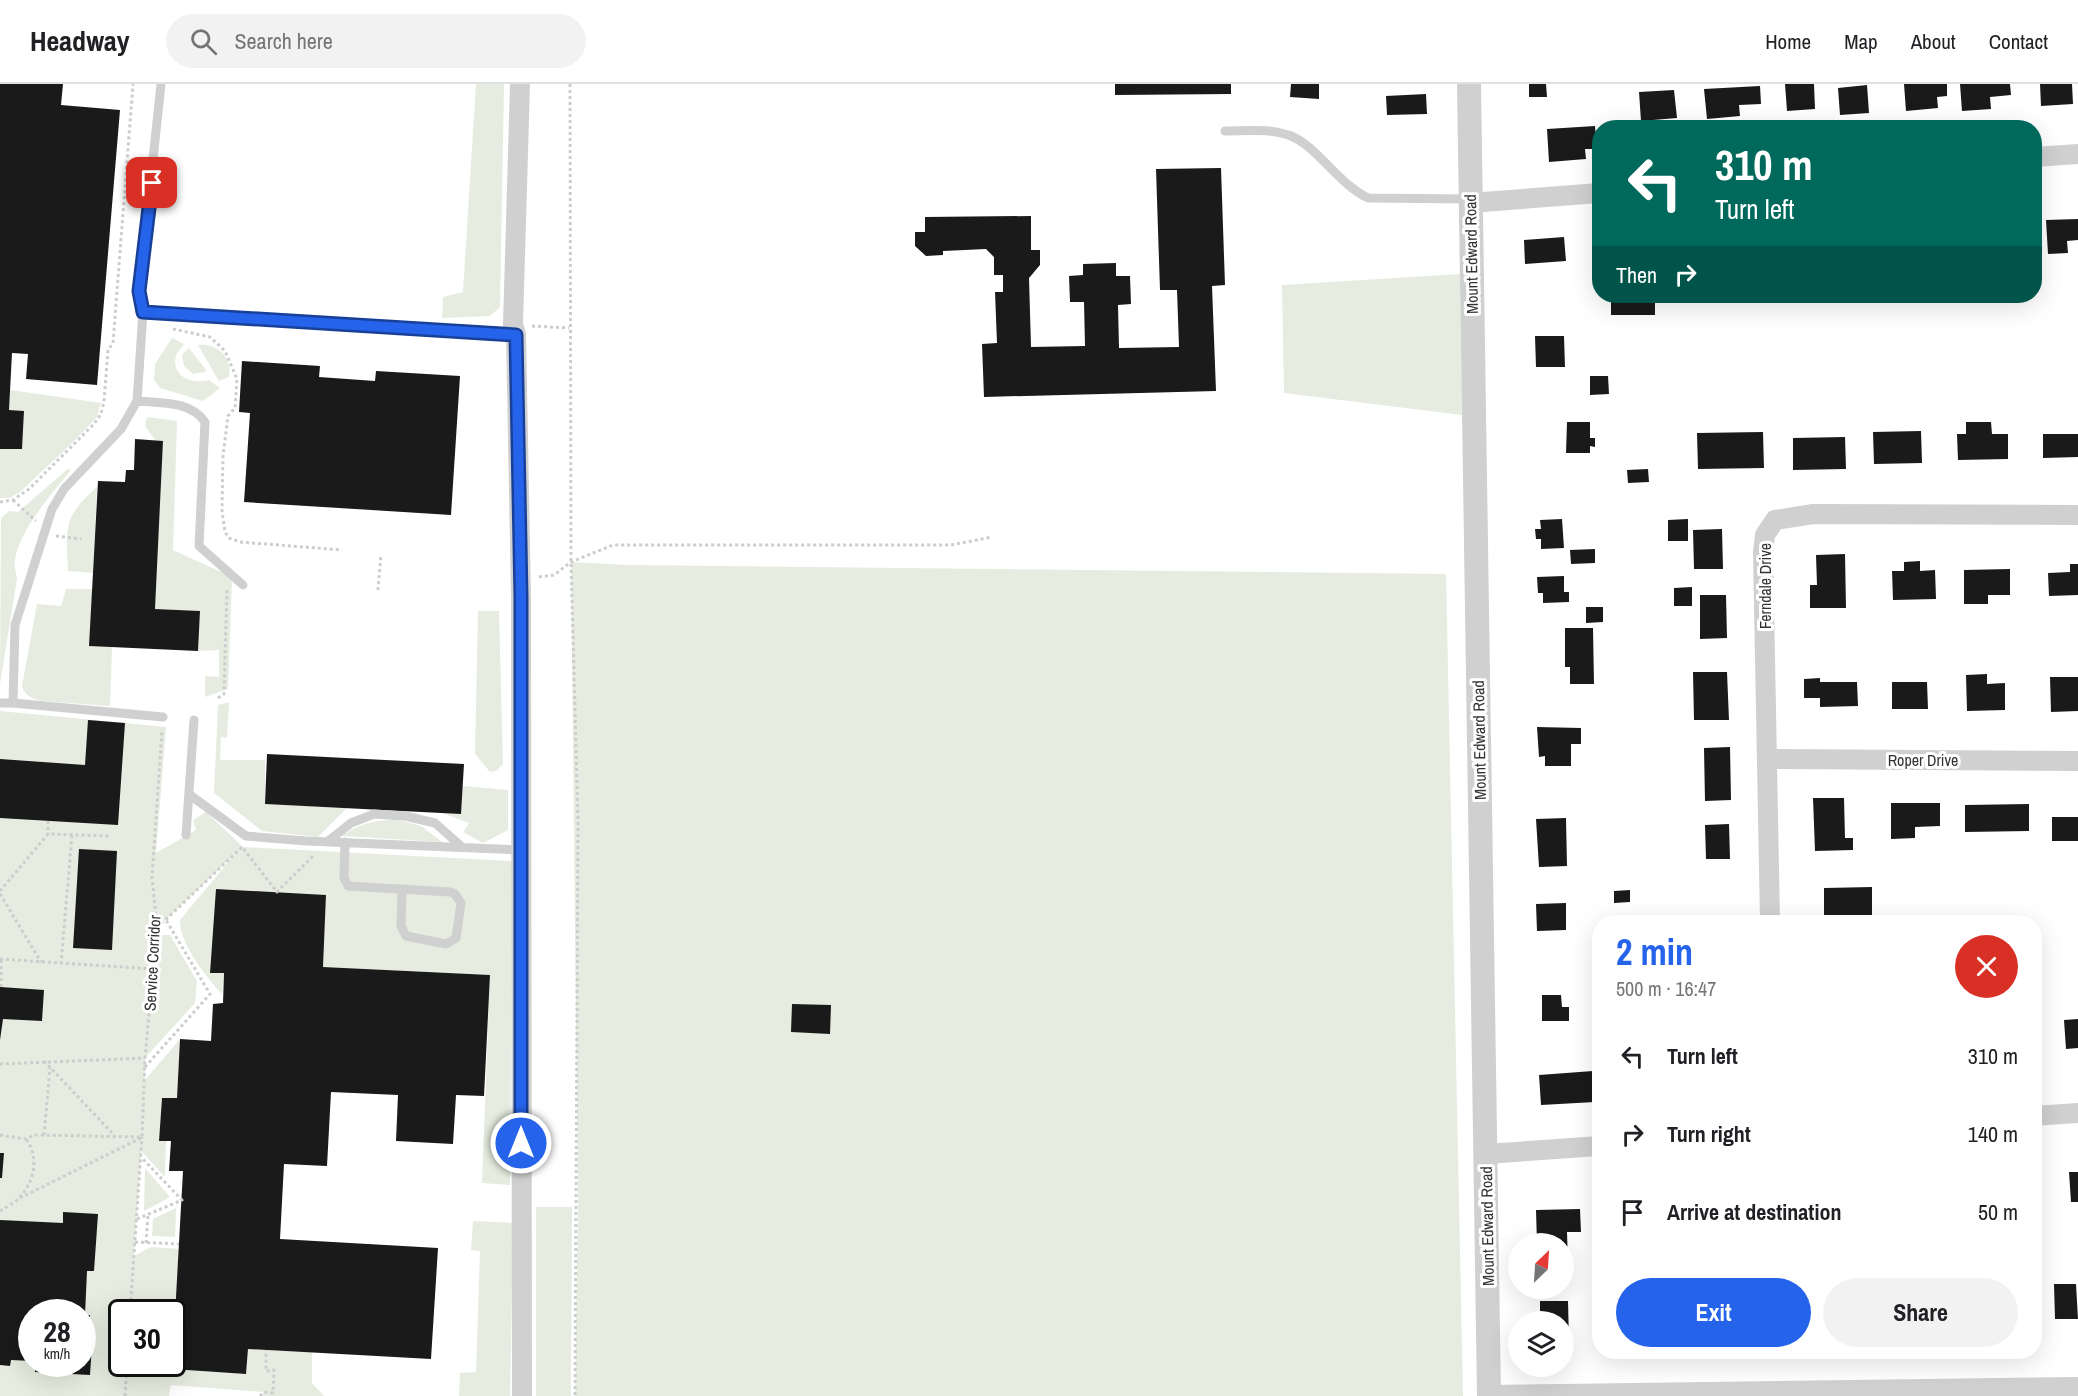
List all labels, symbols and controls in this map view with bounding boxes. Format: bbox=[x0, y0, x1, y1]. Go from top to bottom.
search box bbox=[166, 14, 586, 68]
text: Headway bbox=[30, 22, 130, 60]
icon: search bbox=[187, 25, 220, 58]
text: Search here bbox=[235, 26, 333, 56]
text: Home bbox=[1765, 27, 1811, 56]
text: Map bbox=[1844, 27, 1878, 56]
text: About bbox=[1911, 27, 1956, 56]
text: Contact bbox=[1989, 27, 2048, 56]
text: 310 m bbox=[1715, 137, 1813, 193]
icon: left bbox=[1616, 144, 1694, 222]
pin bbox=[126, 157, 177, 208]
icon: arrive bbox=[135, 166, 168, 199]
text: Turn left bbox=[1715, 191, 1794, 227]
street label: Mount Edward Road bbox=[1459, 194, 1483, 314]
icon: right bbox=[1669, 258, 1702, 291]
text: Then bbox=[1616, 260, 1657, 290]
street label: Ferndale Drive bbox=[1754, 543, 1776, 629]
street label: Mount Edward Road bbox=[1467, 680, 1491, 800]
street label: Roper Drive bbox=[1888, 749, 1958, 771]
street label: Service Corridor bbox=[138, 914, 166, 1012]
text: 2 min bbox=[1616, 928, 1693, 976]
button: close bbox=[1955, 935, 2018, 998]
text: 500 m · 16:47 bbox=[1616, 975, 1716, 1002]
icon: left bbox=[1616, 1040, 1649, 1073]
text: Turn left bbox=[1667, 1041, 1738, 1071]
text: 310 m bbox=[1968, 1041, 2018, 1071]
position arrow bbox=[489, 1111, 553, 1175]
icon: right bbox=[1616, 1118, 1649, 1151]
text: Turn right bbox=[1667, 1119, 1751, 1149]
text: 140 m bbox=[1968, 1119, 2018, 1149]
street label: Mount Edward Road bbox=[1475, 1166, 1499, 1286]
icon: arrive bbox=[1616, 1196, 1649, 1229]
text: Arrive at destination bbox=[1667, 1197, 1841, 1227]
text: 50 m bbox=[1978, 1197, 2018, 1227]
north arrow bbox=[1508, 1233, 1574, 1299]
map controls bbox=[1508, 1233, 1574, 1377]
button: Exit bbox=[1616, 1278, 1811, 1347]
button: Share bbox=[1823, 1278, 2018, 1347]
speed limit sign: 30 bbox=[108, 1299, 186, 1377]
text: 28 bbox=[43, 1311, 71, 1351]
button: layers bbox=[1508, 1311, 1574, 1377]
text: km/h bbox=[44, 1343, 70, 1364]

